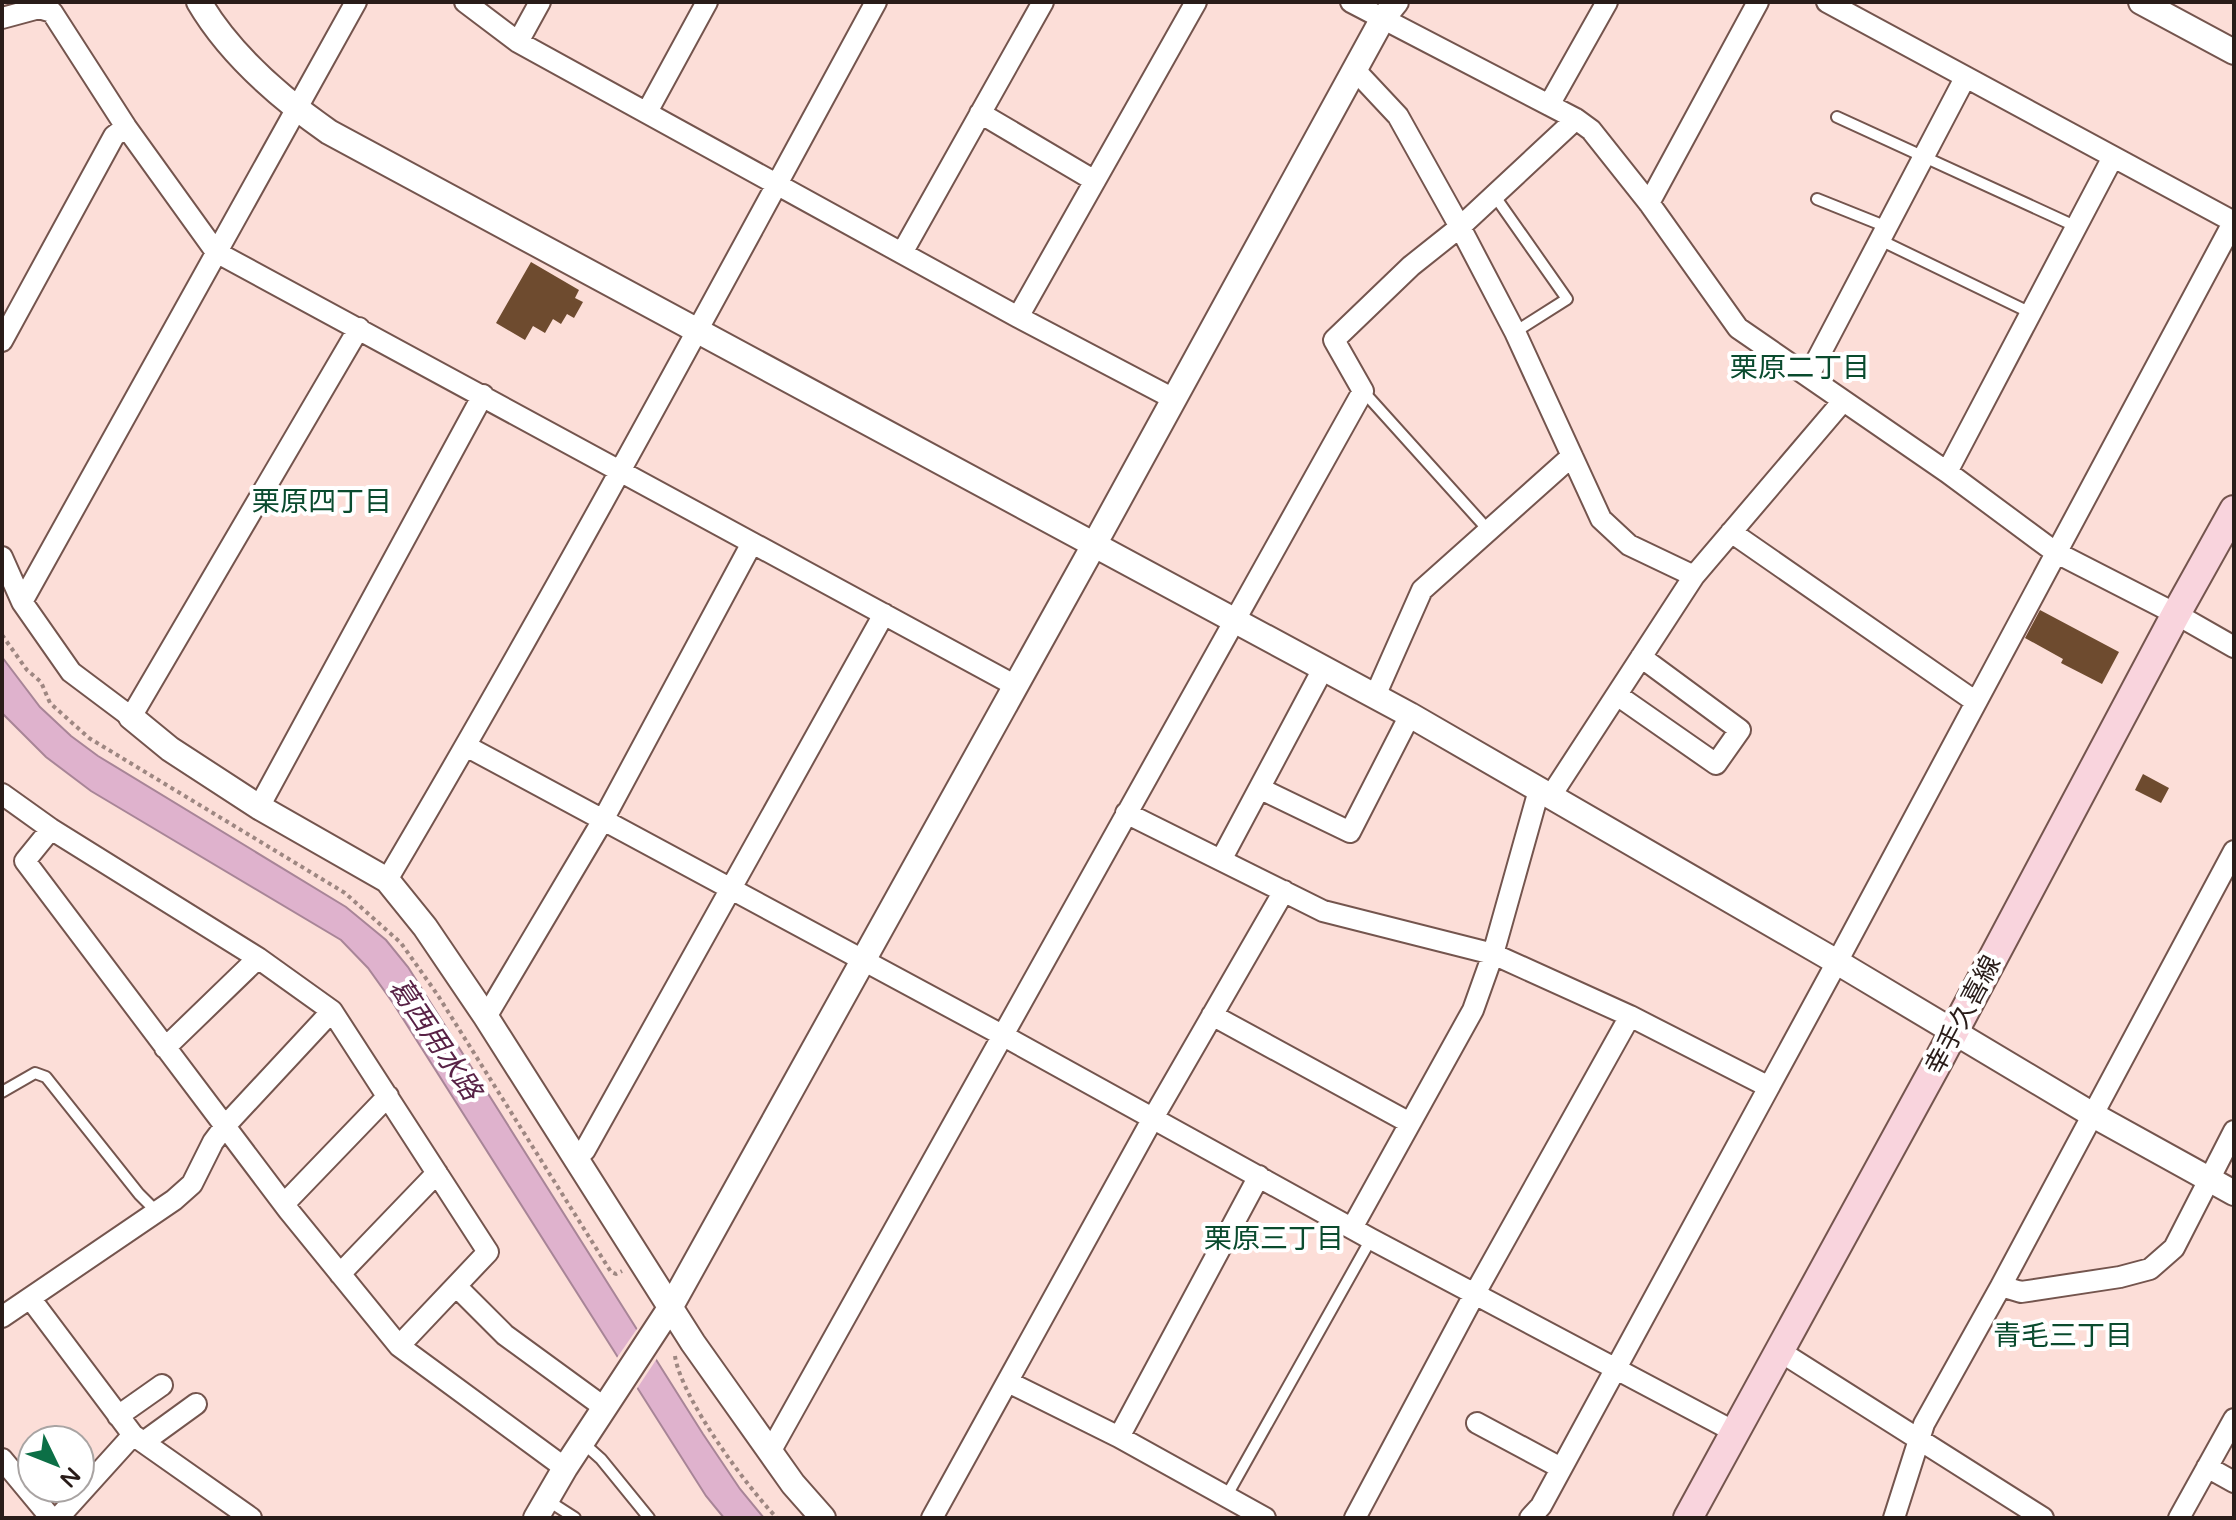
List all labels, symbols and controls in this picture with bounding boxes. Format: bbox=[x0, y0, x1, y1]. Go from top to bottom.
district label: 栗原二丁目 bbox=[1730, 351, 1870, 385]
district label: 栗原四丁目 bbox=[252, 485, 392, 519]
street label: 幸手久喜線 bbox=[1919, 950, 2007, 1080]
water label: 葛西用水路 bbox=[382, 971, 489, 1108]
district label: 栗原三丁目 bbox=[1204, 1222, 1344, 1256]
district label: 青毛三丁目 bbox=[1993, 1319, 2133, 1353]
north arrow bbox=[16, 1424, 96, 1504]
text: N bbox=[54, 1462, 85, 1492]

